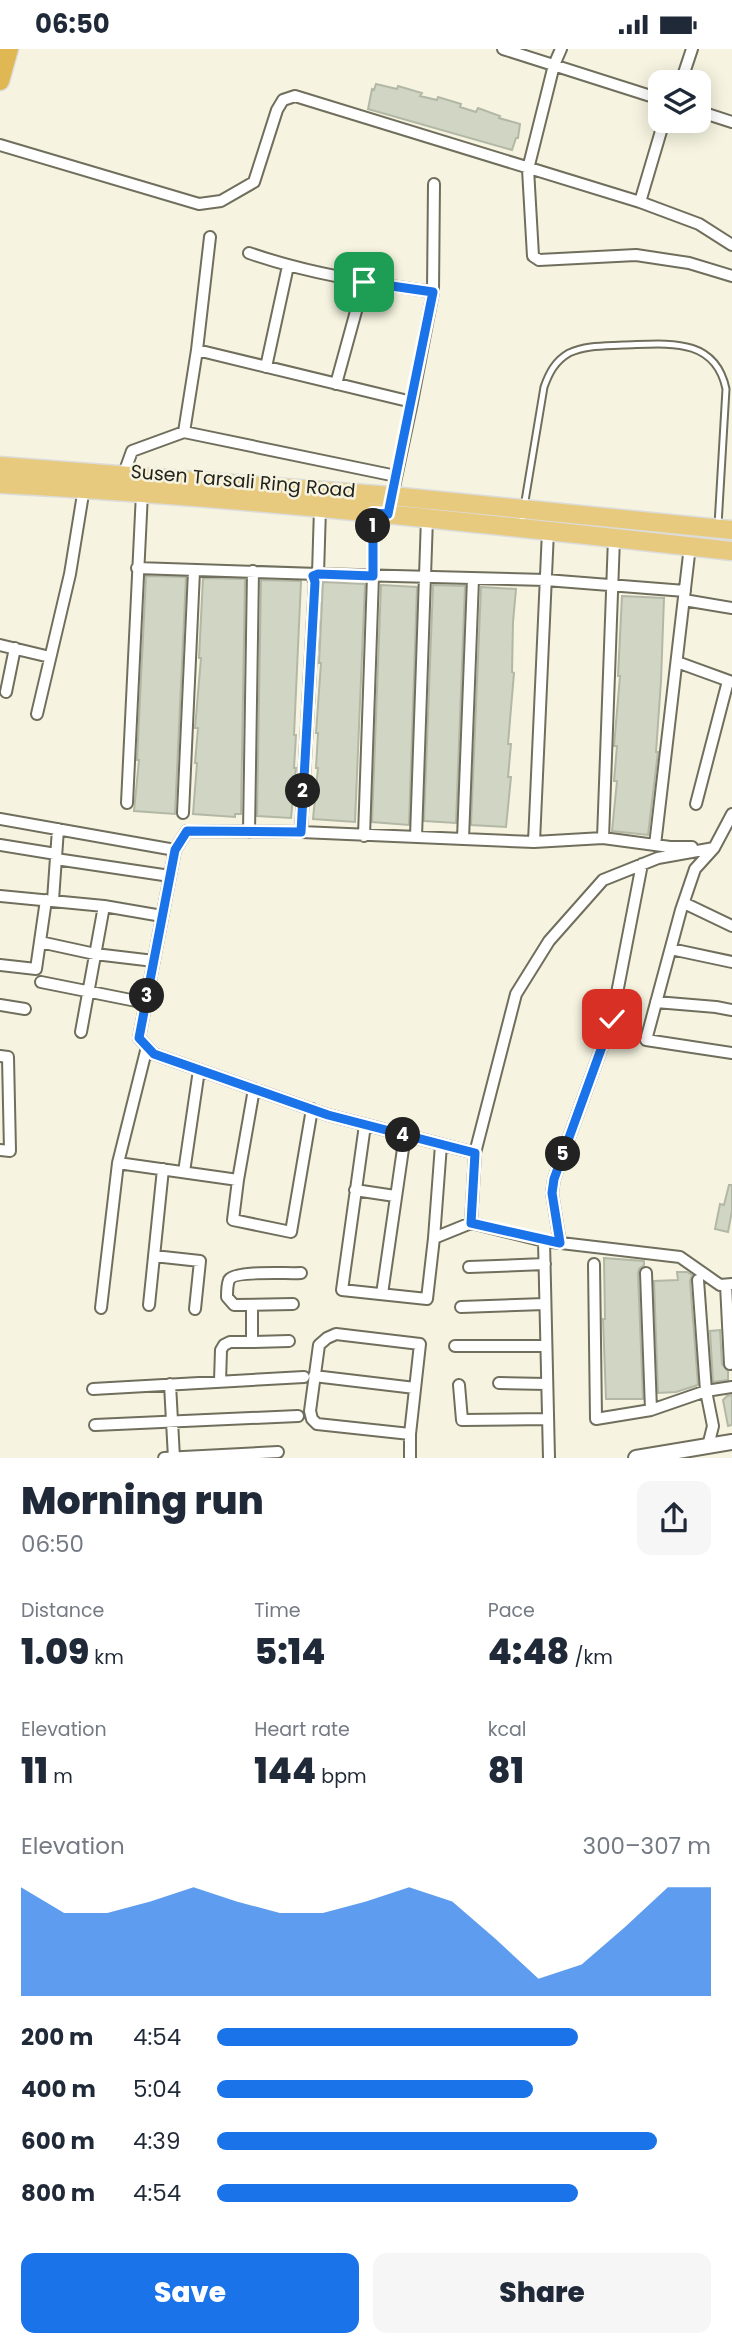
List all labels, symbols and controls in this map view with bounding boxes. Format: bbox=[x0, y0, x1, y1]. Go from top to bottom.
text: 06:50 bbox=[35, 6, 110, 42]
map controls bbox=[648, 70, 711, 133]
button: layers bbox=[648, 70, 711, 133]
pin bbox=[334, 252, 394, 312]
icon: arrive bbox=[345, 263, 383, 301]
street label: Susen Tarsali Ring Road bbox=[130, 458, 356, 504]
pin: 1 bbox=[356, 509, 390, 543]
text: 1 bbox=[369, 512, 376, 539]
pin: 2 bbox=[286, 773, 320, 809]
text: 2 bbox=[297, 777, 308, 804]
pin: 3 bbox=[130, 979, 164, 1013]
text: 3 bbox=[141, 982, 152, 1009]
pin bbox=[582, 989, 642, 1049]
icon: check bbox=[593, 1000, 631, 1038]
pin: 4 bbox=[386, 1117, 420, 1153]
text: 4 bbox=[396, 1121, 409, 1148]
pin: 5 bbox=[546, 1137, 580, 1171]
text: 5 bbox=[556, 1140, 569, 1167]
text: Morning run bbox=[21, 1474, 264, 1527]
button: share bbox=[637, 1481, 711, 1555]
text: 06:50 bbox=[21, 1528, 84, 1560]
text: Distance bbox=[21, 1597, 104, 1624]
text: Time bbox=[254, 1597, 301, 1624]
text: Pace bbox=[488, 1597, 535, 1624]
text: 1.09 bbox=[21, 1627, 89, 1676]
text: 5:14 bbox=[254, 1627, 326, 1676]
text: 4:48 bbox=[488, 1627, 569, 1676]
text: km bbox=[89, 1644, 124, 1671]
text: /km bbox=[569, 1644, 613, 1671]
text: Elevation bbox=[21, 1716, 107, 1743]
text: Heart rate bbox=[254, 1716, 350, 1743]
text: kcal bbox=[488, 1716, 527, 1743]
text: 11 bbox=[21, 1746, 48, 1795]
text: 144 bbox=[254, 1746, 316, 1795]
text: 81 bbox=[488, 1746, 524, 1795]
text: m bbox=[48, 1763, 73, 1790]
text: bpm bbox=[316, 1763, 367, 1790]
text: Elevation bbox=[21, 1830, 125, 1862]
text: 300–307 m bbox=[583, 1830, 711, 1862]
text: 200 m bbox=[21, 2021, 93, 2053]
text: 4:54 bbox=[133, 2021, 181, 2053]
text: 400 m bbox=[21, 2073, 96, 2105]
text: 5:04 bbox=[133, 2073, 181, 2105]
text: 600 m bbox=[21, 2125, 95, 2157]
text: 4:39 bbox=[133, 2125, 180, 2157]
text: 800 m bbox=[21, 2177, 95, 2209]
text: 4:54 bbox=[133, 2177, 181, 2209]
button: Save bbox=[21, 2253, 359, 2333]
button: Share bbox=[373, 2253, 711, 2333]

